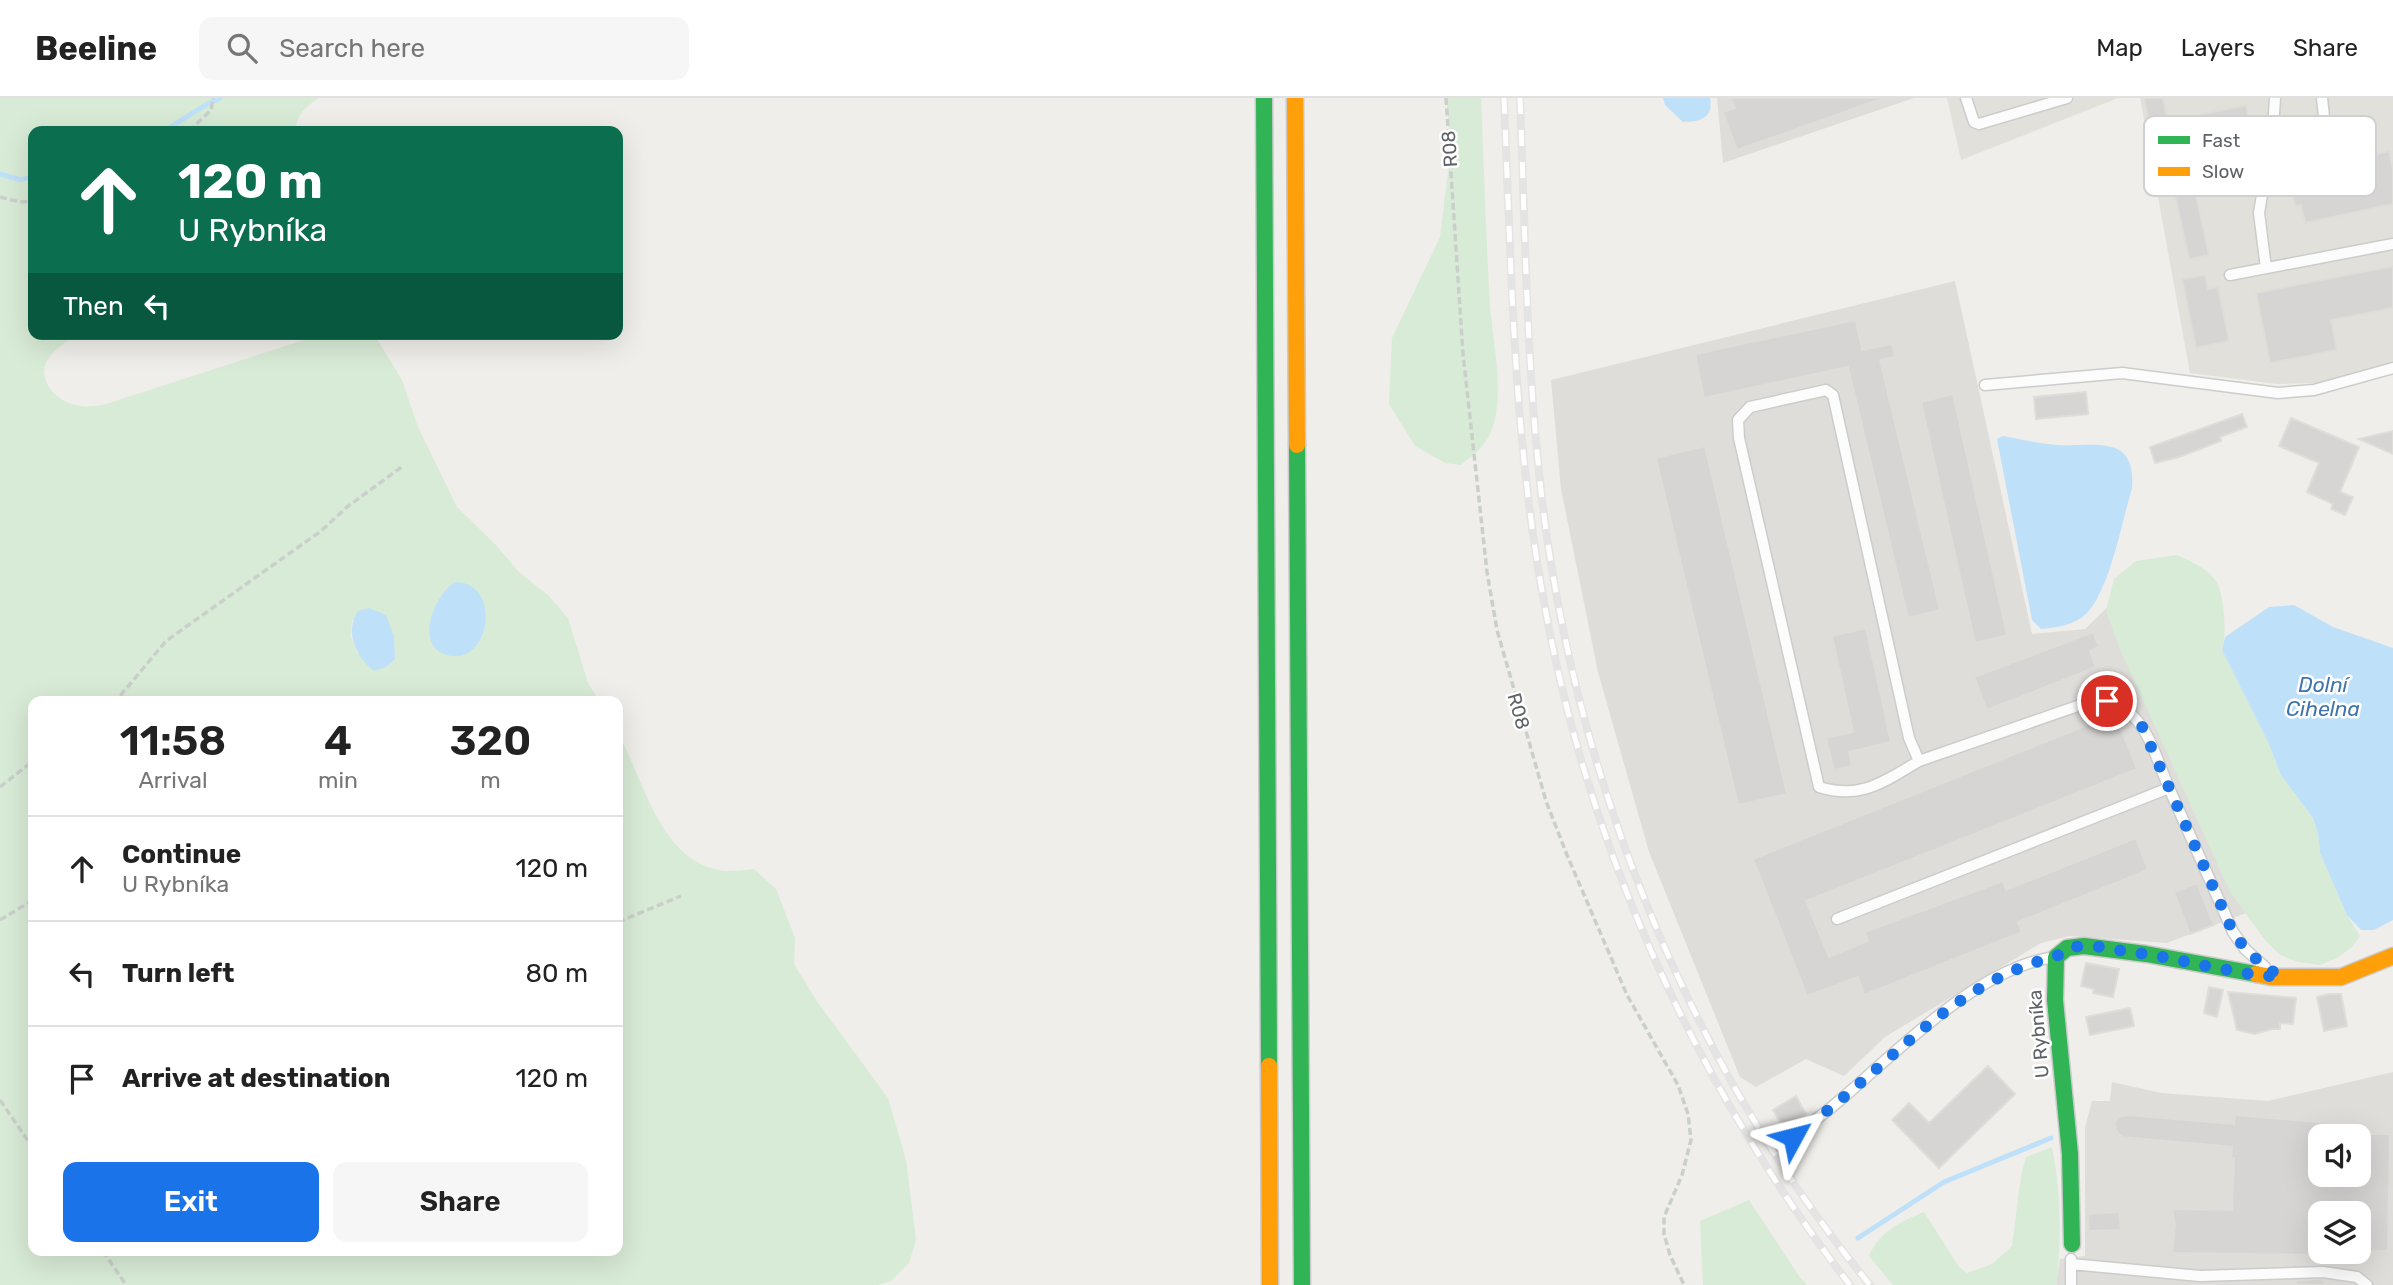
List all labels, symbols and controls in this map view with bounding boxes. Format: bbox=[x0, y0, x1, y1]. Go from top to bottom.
search box bbox=[199, 17, 689, 80]
text: Beeline bbox=[35, 29, 157, 68]
icon: search bbox=[223, 29, 261, 67]
text: Search here bbox=[279, 33, 425, 64]
text: Map bbox=[2096, 34, 2143, 62]
text: Layers bbox=[2181, 34, 2255, 62]
text: Share bbox=[2293, 34, 2358, 62]
legend bbox=[2144, 116, 2376, 196]
text: Fast bbox=[2202, 129, 2241, 152]
street label: R08 bbox=[1437, 130, 1462, 168]
text: 120 m bbox=[178, 152, 323, 210]
icon: ahead bbox=[63, 154, 154, 245]
text: Slow bbox=[2202, 160, 2244, 183]
text: U Rybníka bbox=[178, 211, 327, 249]
icon: left bbox=[138, 287, 176, 325]
text: Then bbox=[63, 291, 124, 322]
pin bbox=[2077, 671, 2137, 731]
water label: Dolní Cihelna bbox=[2286, 672, 2360, 721]
icon: arrive bbox=[2088, 682, 2126, 720]
street label: R08 bbox=[1502, 690, 1535, 732]
text: 11:58 bbox=[120, 716, 226, 766]
text: 4 bbox=[324, 716, 352, 766]
text: 320 bbox=[450, 716, 531, 766]
text: Arrival bbox=[138, 766, 207, 794]
text: min bbox=[318, 766, 358, 794]
text: m bbox=[480, 766, 501, 794]
text: Continue bbox=[122, 839, 241, 870]
icon: ahead bbox=[63, 850, 101, 888]
text: 120 m bbox=[516, 853, 588, 884]
text: U Rybníka bbox=[122, 870, 229, 898]
icon: left bbox=[63, 955, 101, 993]
text: Turn left bbox=[122, 958, 234, 989]
text: 80 m bbox=[525, 958, 588, 989]
street label: U Rybníka bbox=[2023, 989, 2054, 1079]
icon: arrive bbox=[63, 1060, 101, 1098]
text: Arrive at destination bbox=[122, 1063, 390, 1094]
text: 120 m bbox=[516, 1063, 588, 1094]
position arrow bbox=[1756, 1100, 1830, 1174]
map controls bbox=[2308, 1124, 2371, 1264]
button: sound bbox=[2308, 1124, 2371, 1187]
button: Exit bbox=[63, 1162, 319, 1242]
button: Share bbox=[333, 1162, 588, 1242]
button: layers bbox=[2308, 1201, 2371, 1264]

